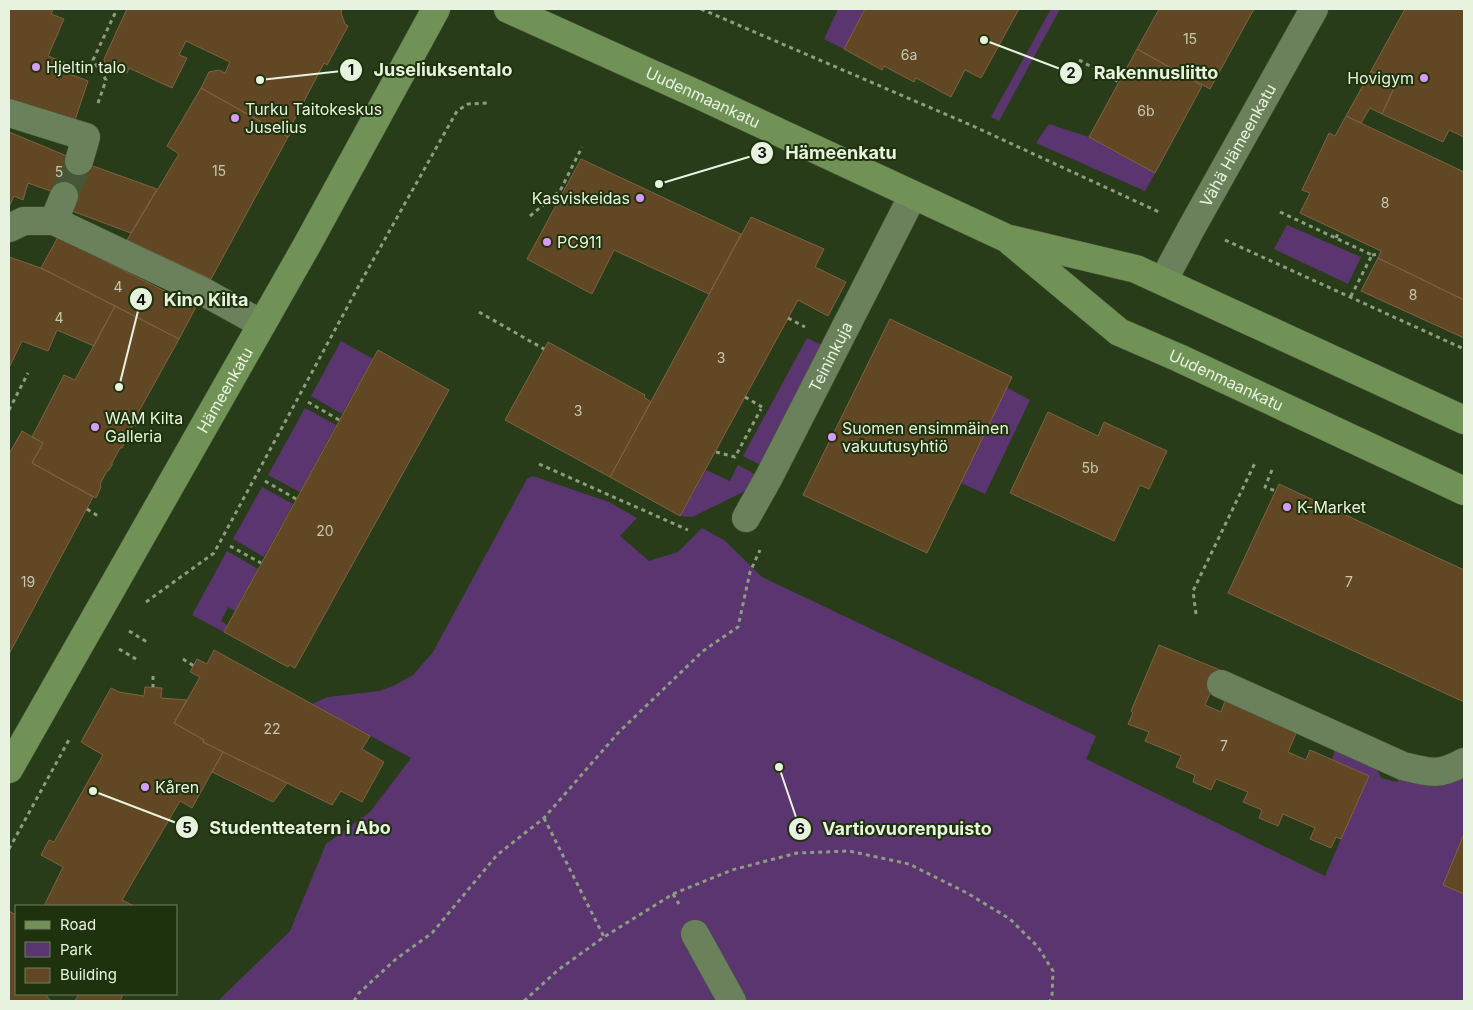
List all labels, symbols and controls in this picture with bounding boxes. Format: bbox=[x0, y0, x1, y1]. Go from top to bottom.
house number: 15 bbox=[1183, 30, 1197, 47]
house number: 6a bbox=[901, 46, 917, 63]
callout: Juseliuksentalo bbox=[338, 54, 522, 87]
callout: Rakennusliitto bbox=[1059, 56, 1229, 89]
place label: Hjeltin talo bbox=[46, 57, 126, 77]
text: Juseliuksentalo bbox=[374, 59, 513, 80]
text: 1 bbox=[348, 60, 354, 79]
marker: Hjeltin talo bbox=[30, 61, 42, 73]
street label: Uudenmaankatu bbox=[643, 62, 763, 132]
text: Rakennusliitto bbox=[1094, 62, 1218, 83]
text: 2 bbox=[1066, 63, 1076, 82]
place label: Hovigym bbox=[1347, 68, 1414, 88]
marker: Hovigym bbox=[1418, 72, 1430, 84]
street label: Vähä Hämeenkatu bbox=[1195, 80, 1280, 210]
place label: Turku Taitokeskus Juselius bbox=[245, 99, 382, 137]
house number: 6b bbox=[1137, 102, 1155, 119]
marker: Turku Taitokeskus Juselius bbox=[229, 112, 241, 124]
callout: Hämeenkatu bbox=[750, 136, 906, 169]
text: Hämeenkatu bbox=[785, 142, 897, 163]
text: 3 bbox=[757, 143, 767, 162]
house number: 15 bbox=[212, 162, 226, 179]
house number: 5 bbox=[55, 163, 63, 180]
place label: Kasviskeidas bbox=[532, 188, 630, 208]
marker: Kasviskeidas bbox=[634, 192, 646, 204]
house number: 8 bbox=[1381, 194, 1389, 211]
place label: PC911 bbox=[557, 232, 602, 252]
marker: PC911 bbox=[541, 236, 553, 248]
house number: 4 bbox=[113, 278, 123, 295]
callout: Kino Kilta bbox=[129, 283, 258, 316]
house number: 8 bbox=[1409, 286, 1417, 303]
text: Kino Kilta bbox=[164, 289, 248, 310]
text: 4 bbox=[136, 290, 146, 309]
house number: 4 bbox=[54, 309, 64, 326]
street label: Teininkuja bbox=[804, 318, 857, 395]
street label: Hämeenkatu bbox=[192, 344, 257, 436]
street label: Uudenmaankatu bbox=[1166, 345, 1286, 415]
house number: 3 bbox=[717, 349, 725, 366]
house number: 3 bbox=[574, 402, 582, 419]
place label: WAM Kilta Galleria bbox=[105, 408, 183, 446]
place label: Suomen ensimmäinen vakuutusyhtiö bbox=[842, 418, 1009, 456]
marker: WAM Kilta Galleria bbox=[89, 421, 101, 433]
marker: Suomen ensimmäinen vakuutusyhtiö bbox=[826, 431, 838, 443]
house number: 5b bbox=[1081, 459, 1099, 476]
place label: K-Market bbox=[1297, 497, 1366, 517]
marker: K-Market bbox=[1281, 501, 1293, 513]
house number: 20 bbox=[316, 522, 334, 539]
house number: 19 bbox=[21, 573, 35, 590]
house number: 7 bbox=[1345, 573, 1353, 590]
house number: 22 bbox=[263, 720, 281, 737]
house number: 7 bbox=[1220, 737, 1228, 754]
place label: Kåren bbox=[155, 777, 199, 797]
marker: Kåren bbox=[139, 781, 151, 793]
callout: Studentteatern i Abo bbox=[174, 811, 401, 844]
callout: Vartiovuorenpuisto bbox=[787, 813, 1002, 846]
text: Studentteatern i Abo bbox=[209, 817, 391, 838]
text: 5 bbox=[182, 818, 192, 837]
text: Vartiovuorenpuisto bbox=[822, 818, 992, 839]
text: 6 bbox=[795, 819, 805, 838]
legend bbox=[15, 905, 178, 995]
text: Road bbox=[60, 915, 96, 934]
text: Park bbox=[60, 940, 93, 959]
text: Building bbox=[60, 965, 117, 984]

